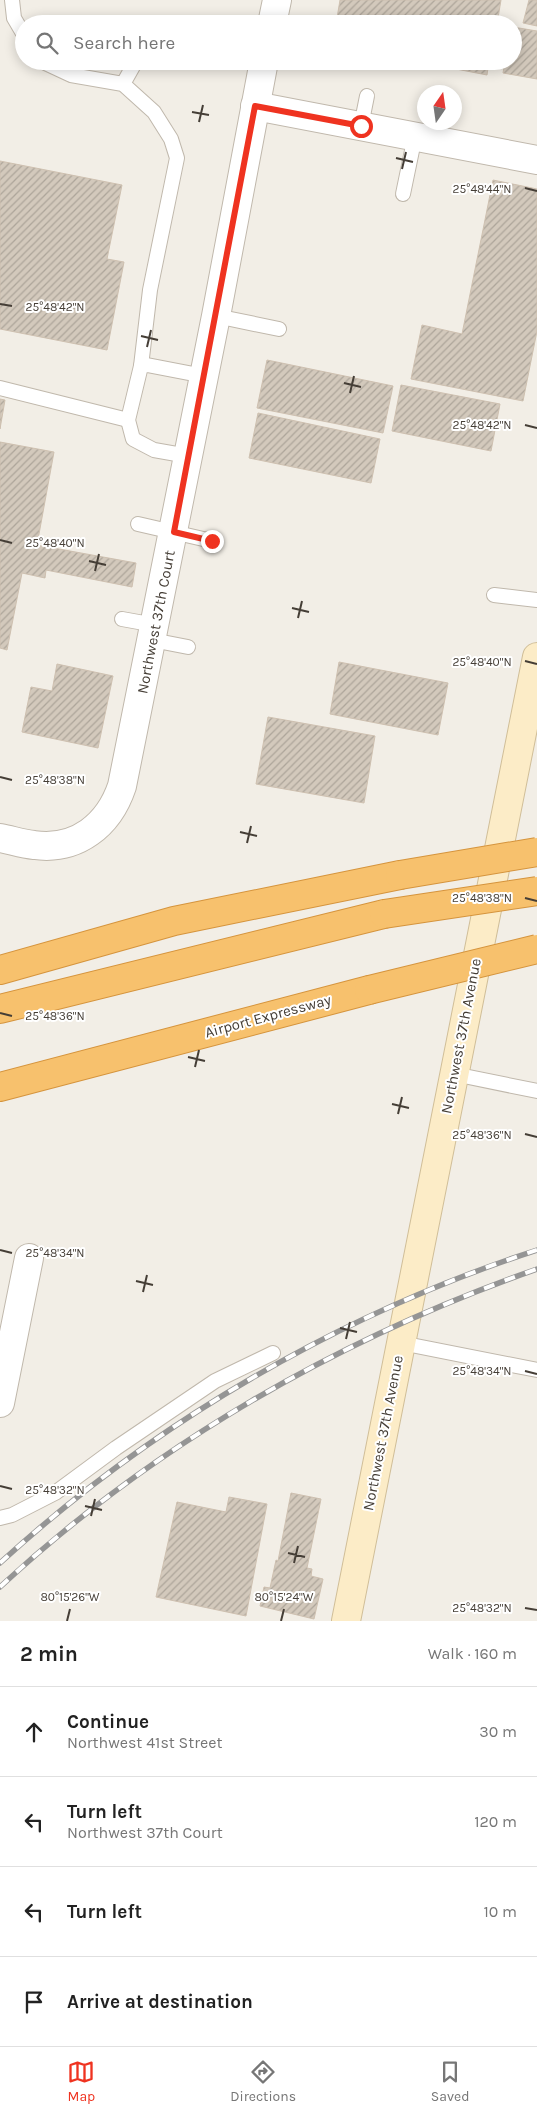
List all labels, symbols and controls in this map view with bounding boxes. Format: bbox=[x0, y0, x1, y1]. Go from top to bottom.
search box bbox=[15, 15, 522, 70]
icon: search bbox=[33, 29, 61, 57]
text: Search here bbox=[73, 32, 175, 54]
north arrow bbox=[417, 85, 462, 130]
route start bbox=[350, 115, 373, 138]
text: 25°48'44"N bbox=[453, 182, 511, 196]
text: 25°48'42"N bbox=[25, 300, 85, 314]
text: 25°48'42"N bbox=[452, 418, 512, 432]
route end bbox=[201, 530, 224, 553]
text: 25°48'40"N bbox=[25, 536, 85, 550]
street label: Northwest 37th Court bbox=[133, 548, 179, 695]
text: 25°48'40"N bbox=[452, 655, 512, 669]
text: 25°48'38"N bbox=[25, 773, 85, 787]
text: 25°48'38"N bbox=[452, 891, 512, 905]
street label: Northwest 37th Avenue bbox=[437, 957, 485, 1115]
street label: Airport Expressway bbox=[203, 990, 333, 1042]
text: 25°48'36"N bbox=[25, 1009, 85, 1023]
text: 25°48'36"N bbox=[452, 1128, 512, 1142]
text: 25°48'34"N bbox=[25, 1246, 85, 1260]
street label: Northwest 37th Avenue bbox=[359, 1354, 407, 1512]
text: 25°48'34"N bbox=[452, 1364, 512, 1378]
text: 25°48'32"N bbox=[25, 1483, 85, 1497]
text: 80°15'26"W bbox=[40, 1590, 100, 1604]
text: 80°15'24"W bbox=[255, 1590, 314, 1604]
text: 25°48'32"N bbox=[452, 1601, 512, 1615]
text: 2 min bbox=[20, 1642, 78, 1666]
text: Walk · 160 m bbox=[428, 1644, 517, 1663]
text: Continue bbox=[67, 1711, 149, 1733]
icon: ahead bbox=[20, 1718, 48, 1746]
text: 30 m bbox=[479, 1722, 517, 1741]
text: Northwest 41st Street bbox=[67, 1733, 223, 1752]
text: Turn left bbox=[67, 1801, 142, 1823]
icon: left bbox=[20, 1808, 48, 1836]
text: 120 m bbox=[474, 1812, 517, 1831]
text: Northwest 37th Court bbox=[67, 1823, 223, 1842]
icon: left bbox=[20, 1898, 48, 1926]
text: Turn left bbox=[67, 1901, 142, 1923]
text: 10 m bbox=[483, 1902, 517, 1921]
icon: arrive bbox=[20, 1988, 48, 2016]
text: Arrive at destination bbox=[67, 1991, 253, 2013]
tab: Map bbox=[67, 2058, 95, 2105]
tab: Directions bbox=[230, 2058, 296, 2105]
tab: Saved bbox=[431, 2058, 470, 2105]

